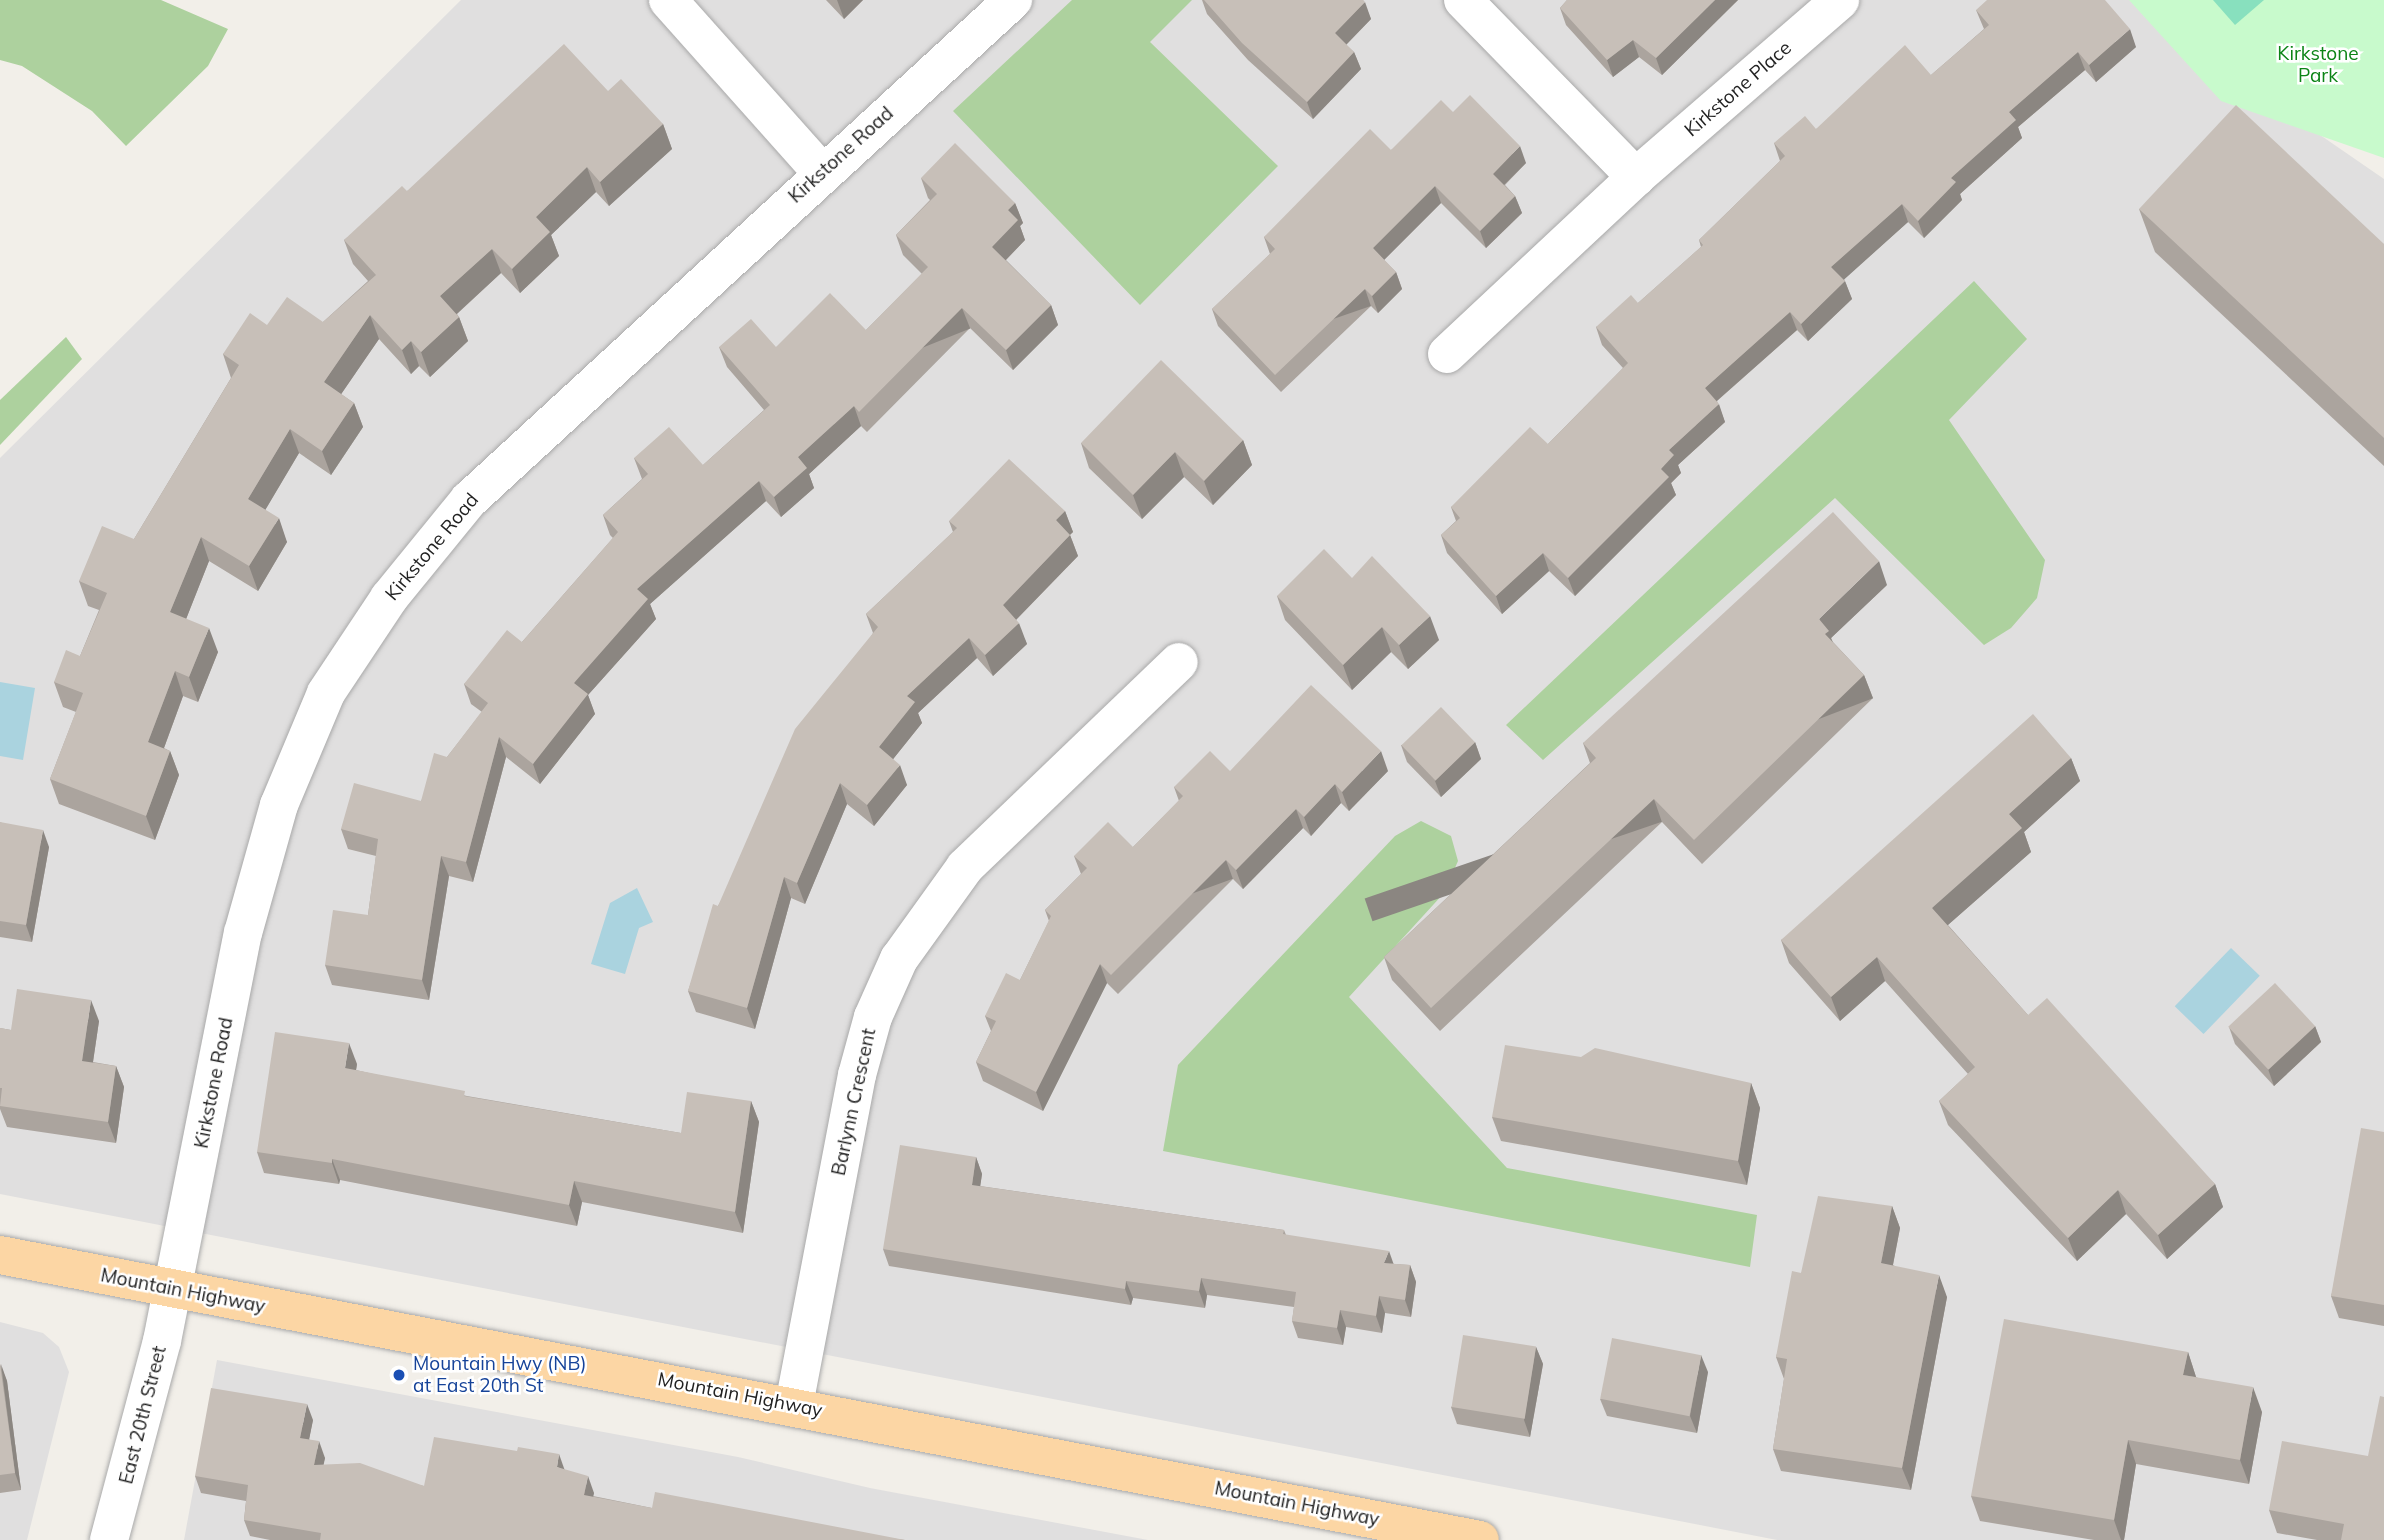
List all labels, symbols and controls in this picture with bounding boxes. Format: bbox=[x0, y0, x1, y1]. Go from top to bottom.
street label: Kirkstone Place bbox=[1680, 36, 1796, 142]
park label: Kirkstone Park bbox=[2277, 43, 2359, 87]
street label: Kirkstone Road bbox=[784, 102, 898, 208]
street label: Kirkstone Road bbox=[381, 489, 483, 605]
street label: Kirkstone Road bbox=[190, 1016, 238, 1150]
street label: Barlynn Crescent bbox=[827, 1026, 881, 1178]
street label: Mountain Highway bbox=[99, 1264, 267, 1318]
street label: East 20th Street bbox=[115, 1344, 171, 1486]
place label: Mountain Hwy (NB) at East 20th St bbox=[413, 1353, 586, 1397]
marker: Mountain Hwy (NB) at East 20th St bbox=[391, 1367, 407, 1383]
street label: Mountain Highway bbox=[656, 1368, 824, 1422]
street label: Mountain Highway bbox=[1213, 1477, 1381, 1531]

